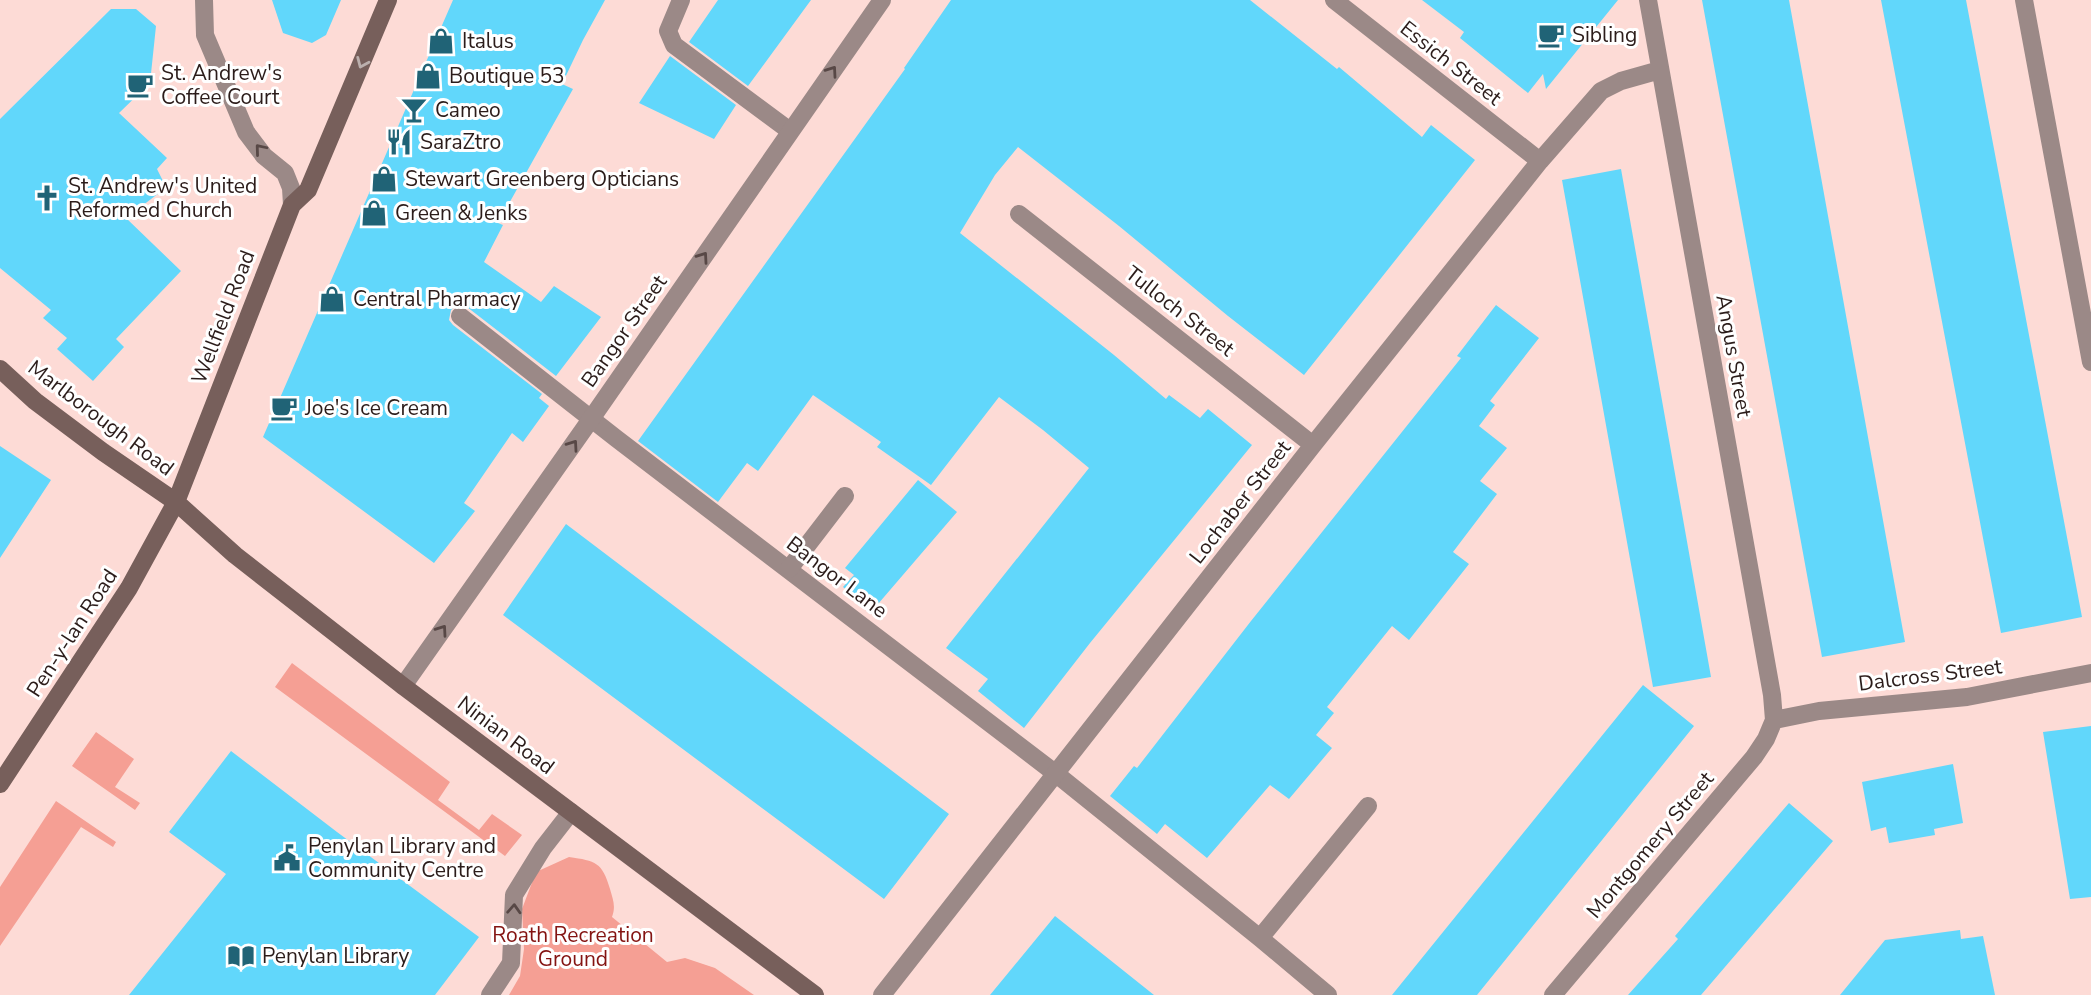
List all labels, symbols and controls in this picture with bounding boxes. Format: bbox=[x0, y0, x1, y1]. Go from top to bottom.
street label: Essich Street bbox=[1395, 15, 1508, 112]
cafe icon: Sibling bbox=[1536, 20, 1566, 50]
place label: Sibling bbox=[1572, 21, 1637, 49]
shop icon: Italus bbox=[426, 26, 456, 56]
place label: Italus bbox=[462, 27, 514, 55]
one-way arrow bbox=[356, 56, 370, 68]
place label: St. Andrew's Coffee Court bbox=[161, 59, 282, 111]
shop icon: Boutique 53 bbox=[413, 61, 443, 91]
place label: Boutique 53 bbox=[449, 62, 565, 90]
one-way arrow bbox=[824, 65, 837, 78]
cafe icon: St. Andrew's Coffee Court bbox=[125, 70, 155, 100]
bar icon: Cameo bbox=[399, 95, 429, 125]
place label: Cameo bbox=[435, 96, 501, 124]
restaurant icon: SaraZtro bbox=[384, 127, 414, 157]
place label: SaraZtro bbox=[420, 128, 501, 156]
one-way arrow bbox=[256, 144, 268, 157]
shop icon: Stewart Greenberg Opticians bbox=[369, 164, 399, 194]
place label: Stewart Greenberg Opticians bbox=[405, 165, 679, 193]
place label: St. Andrew's United Reformed Church bbox=[68, 172, 257, 224]
church icon: St. Andrew's United Reformed Church bbox=[32, 183, 62, 213]
shop icon: Green & Jenks bbox=[359, 198, 389, 228]
place label: Green & Jenks bbox=[395, 199, 528, 227]
street label: Wellfield Road bbox=[185, 246, 261, 388]
one-way arrow bbox=[695, 252, 708, 265]
street label: Tulloch Street bbox=[1120, 260, 1241, 363]
street label: Bangor Street bbox=[575, 269, 674, 393]
shop icon: Central Pharmacy bbox=[317, 284, 347, 314]
place label: Central Pharmacy bbox=[353, 285, 521, 313]
street label: Angus Street bbox=[1709, 292, 1759, 420]
street label: Marlborough Road bbox=[22, 354, 180, 482]
cafe icon: Joe's Ice Cream bbox=[269, 393, 299, 423]
place label: Joe's Ice Cream bbox=[304, 394, 448, 422]
street label: Lochaber Street bbox=[1183, 434, 1297, 569]
one-way arrow bbox=[565, 440, 577, 453]
street label: Bangor Lane bbox=[781, 530, 893, 624]
street label: Pen-y-lan Road bbox=[20, 564, 124, 702]
one-way arrow bbox=[434, 625, 446, 638]
street label: Dalcross Street bbox=[1857, 652, 2004, 698]
street label: Ninian Road bbox=[452, 689, 560, 781]
street label: Montgomery Street bbox=[1580, 765, 1720, 924]
place label: Penylan Library and Community Centre bbox=[308, 832, 496, 884]
public building icon: Penylan Library and Community Centre bbox=[272, 843, 302, 873]
one-way arrow bbox=[506, 903, 521, 914]
park label: Roath Recreation Ground bbox=[492, 921, 654, 973]
library icon: Penylan Library bbox=[226, 941, 256, 971]
place label: Penylan Library bbox=[262, 942, 409, 970]

